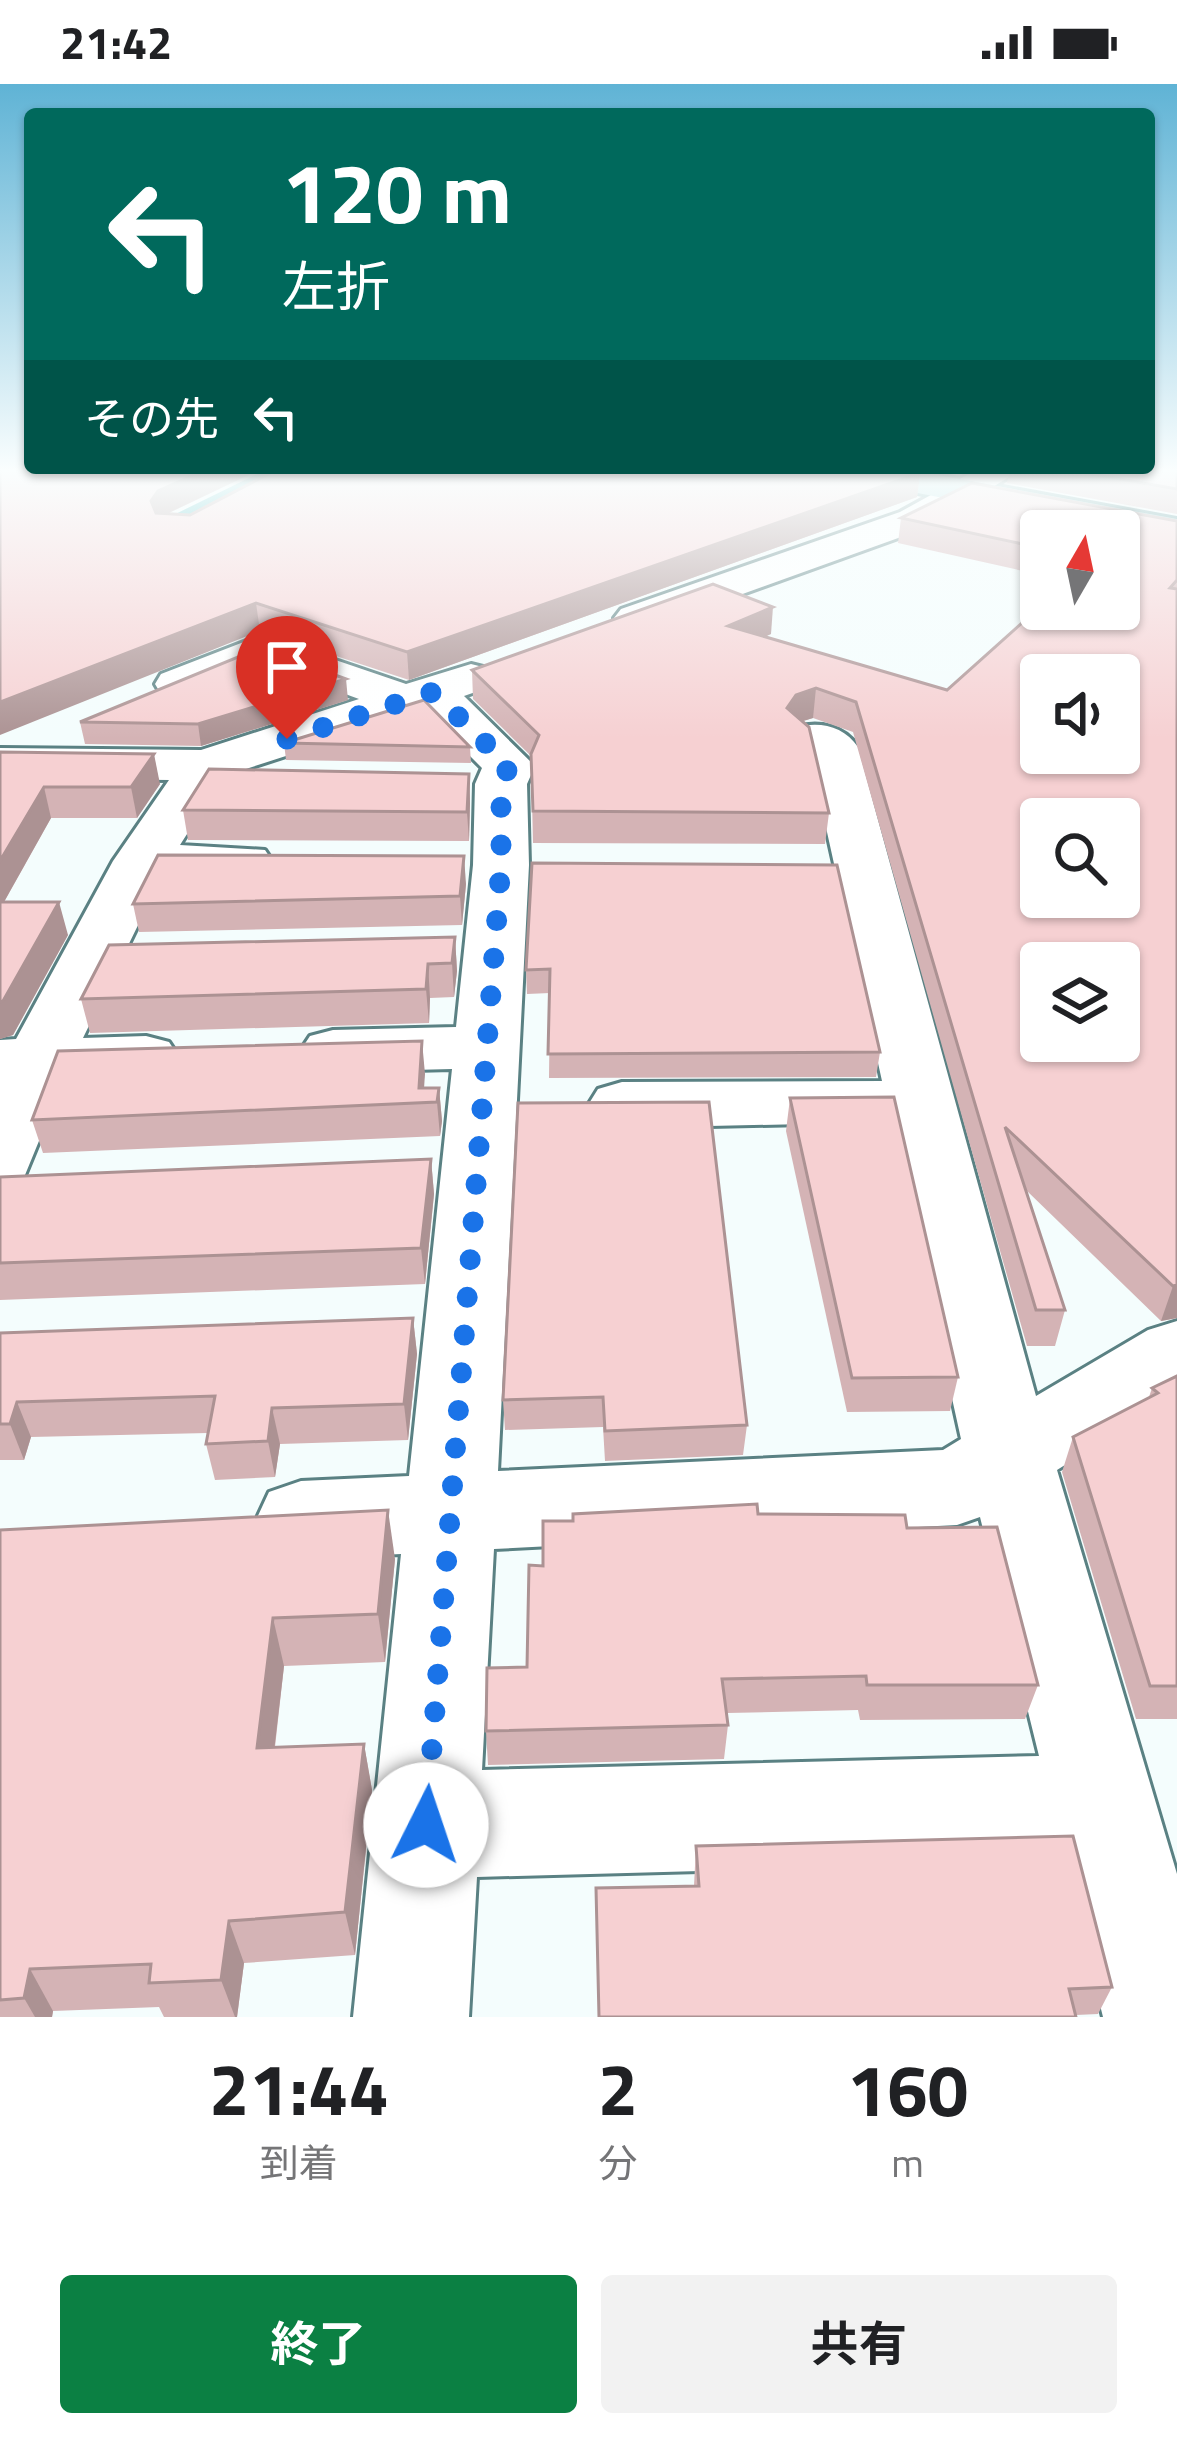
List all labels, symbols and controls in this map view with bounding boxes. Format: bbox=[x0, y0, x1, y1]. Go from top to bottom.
text: 21:42 bbox=[60, 8, 172, 76]
text: 120 m bbox=[282, 128, 512, 256]
icon: left bbox=[84, 156, 240, 312]
text: 左折 bbox=[282, 245, 390, 327]
text: その先 bbox=[84, 384, 219, 452]
icon: left bbox=[243, 384, 309, 450]
north arrow bbox=[1020, 510, 1140, 630]
map controls bbox=[1020, 510, 1140, 1062]
pin bbox=[236, 616, 338, 739]
icon: arrive bbox=[254, 634, 320, 700]
button: sound bbox=[1020, 654, 1140, 774]
button: search bbox=[1020, 798, 1140, 918]
button: layers bbox=[1020, 942, 1140, 1062]
position arrow bbox=[363, 1762, 489, 1888]
text: 21:44 bbox=[209, 2033, 389, 2143]
text: 2 bbox=[598, 2033, 638, 2143]
text: 160 bbox=[847, 2034, 968, 2144]
text: 到着 bbox=[260, 2133, 338, 2192]
text: 分 bbox=[598, 2133, 637, 2192]
text: m bbox=[891, 2133, 924, 2192]
button: 終了 bbox=[60, 2275, 577, 2413]
button: 共有 bbox=[601, 2275, 1117, 2413]

